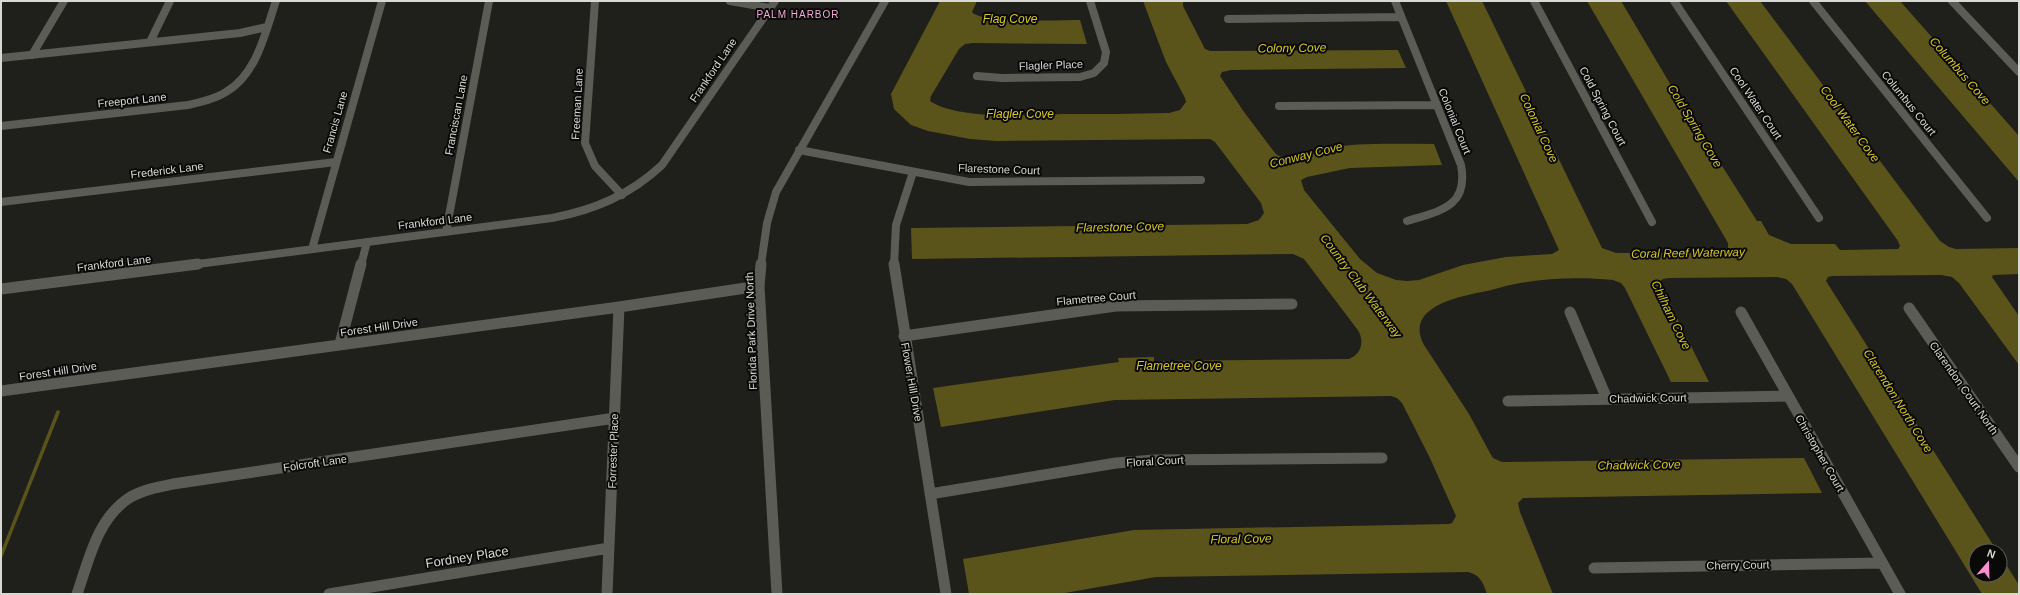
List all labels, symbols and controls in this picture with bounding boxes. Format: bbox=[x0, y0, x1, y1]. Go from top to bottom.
district label: PALM HARBOR bbox=[756, 9, 840, 20]
water label: Flag Cove bbox=[983, 12, 1038, 26]
water label: Columbus Cove bbox=[1927, 34, 1993, 108]
street label: Frankford Lane bbox=[687, 36, 739, 104]
water label: Colony Cove bbox=[1258, 40, 1327, 56]
street label: Flagler Place bbox=[1019, 58, 1083, 72]
street label: Cold Spring Court bbox=[1577, 65, 1629, 147]
street label: Cool Water Court bbox=[1727, 65, 1785, 141]
street label: Freeman Lane bbox=[569, 68, 585, 140]
street label: Columbus Court bbox=[1879, 68, 1939, 138]
street label: Franciscan Lane bbox=[442, 74, 470, 156]
water label: Cold Spring Cove bbox=[1665, 82, 1725, 170]
water label: Cool Water Cove bbox=[1818, 83, 1883, 165]
street label: Colonial Court bbox=[1436, 86, 1474, 156]
street label: Freeport Lane bbox=[97, 90, 167, 110]
street label: Francis Lane bbox=[320, 90, 350, 154]
water label: Colonial Cove bbox=[1517, 91, 1561, 165]
water label: Flagler Cove bbox=[986, 107, 1054, 121]
water label: Conway Cove bbox=[1268, 139, 1344, 171]
street label: Frederick Lane bbox=[130, 160, 204, 180]
street label: Flarestone Court bbox=[958, 162, 1040, 176]
street label: Frankford Lane bbox=[397, 210, 473, 232]
water label: Flarestone Cove bbox=[1076, 219, 1164, 235]
water label: Country Club Waterway bbox=[1317, 231, 1405, 342]
water label: Coral Reef Waterway bbox=[1631, 245, 1746, 261]
street label: Frankford Lane bbox=[76, 252, 152, 274]
street label: Florida Park Drive North bbox=[743, 272, 759, 390]
water label: Chilham Cove bbox=[1648, 278, 1694, 352]
street label: Flametree Court bbox=[1056, 289, 1136, 307]
street label: Forest Hill Drive bbox=[339, 316, 419, 338]
street label: Clarendon Court North bbox=[1927, 339, 2001, 437]
street label: Flower Hill Drive bbox=[899, 342, 925, 422]
water label: Clarendon North Cove bbox=[1860, 347, 1936, 456]
water label: Flametree Cove bbox=[1136, 359, 1222, 373]
street label: Forest Hill Drive bbox=[18, 360, 98, 382]
street label: Chadwick Court bbox=[1609, 391, 1687, 405]
street label: Christopher Court bbox=[1793, 412, 1847, 494]
street label: Forrester Place bbox=[606, 413, 620, 489]
street label: Folcroft Lane bbox=[282, 453, 348, 473]
street label: Floral Court bbox=[1126, 454, 1184, 468]
water label: Chadwick Cove bbox=[1597, 457, 1681, 473]
water label: Floral Cove bbox=[1210, 531, 1272, 547]
street label: Fordney Place bbox=[424, 543, 510, 571]
north arrow bbox=[1968, 543, 2008, 583]
text: N bbox=[1986, 547, 1997, 561]
street label: Cherry Court bbox=[1706, 558, 1770, 572]

